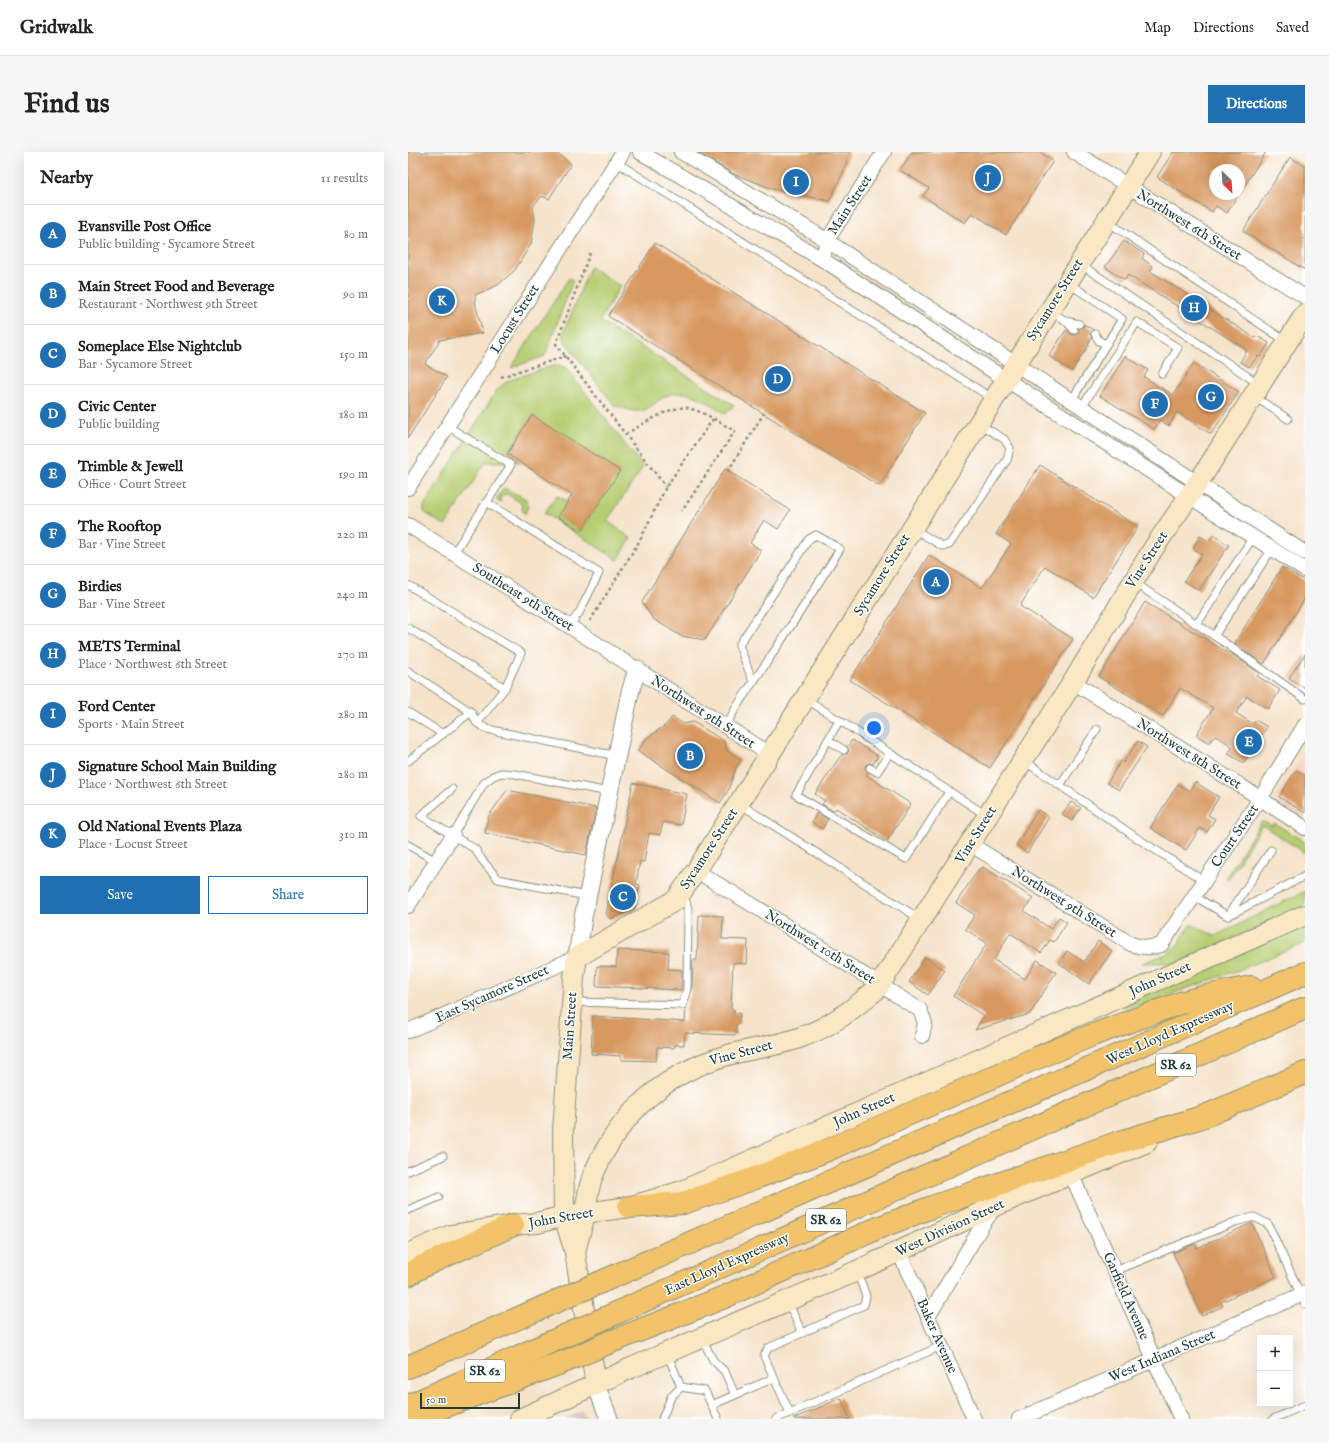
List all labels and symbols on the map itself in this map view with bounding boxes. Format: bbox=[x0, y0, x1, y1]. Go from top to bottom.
pin: J bbox=[975, 163, 1001, 193]
north arrow bbox=[1209, 164, 1245, 200]
pin: I bbox=[783, 167, 809, 197]
street label: Main Street bbox=[824, 171, 876, 239]
street label: Northwest 6th Street bbox=[1133, 185, 1245, 265]
street label: Sycamore Street bbox=[1023, 255, 1087, 344]
street label: Locust Street bbox=[487, 281, 544, 357]
pin: K bbox=[429, 286, 455, 316]
pin: H bbox=[1181, 293, 1207, 323]
pin: D bbox=[765, 364, 791, 394]
pin: G bbox=[1198, 382, 1224, 412]
pin: F bbox=[1142, 389, 1168, 419]
street label: Vine Street bbox=[1121, 528, 1172, 593]
street label: Sycamore Street bbox=[850, 530, 914, 619]
street label: Southeast 9th Street bbox=[469, 559, 577, 635]
pin: A bbox=[923, 567, 949, 597]
street label: Northwest 9th Street bbox=[647, 672, 759, 753]
street label: Northwest 8th Street bbox=[1133, 714, 1245, 794]
your location bbox=[864, 718, 884, 738]
pin: E bbox=[1236, 727, 1262, 757]
pin: B bbox=[677, 741, 703, 771]
street label: Court Street bbox=[1207, 801, 1263, 871]
street label: Vine Street bbox=[951, 803, 1001, 868]
street label: Sycamore Street bbox=[676, 805, 742, 893]
street label: Northwest 9th Street bbox=[1008, 862, 1120, 942]
pin: C bbox=[610, 882, 636, 912]
street label: Northwest 10th Street bbox=[761, 906, 879, 988]
street label: John Street bbox=[1125, 957, 1194, 1001]
street label: East Sycamore Street bbox=[433, 961, 552, 1027]
street label: Main Street bbox=[559, 991, 581, 1061]
street label: West Lloyd Expressway bbox=[1103, 997, 1237, 1069]
street label: Vine Street bbox=[706, 1036, 775, 1070]
road number: SR 62 bbox=[1156, 1054, 1196, 1076]
street label: John Street bbox=[829, 1088, 898, 1132]
street label: West Division Street bbox=[893, 1195, 1007, 1261]
street label: John Street bbox=[525, 1203, 595, 1233]
road number: SR 62 bbox=[806, 1209, 846, 1231]
street label: East Lloyd Expressway bbox=[662, 1228, 792, 1300]
street label: Garfield Avenue bbox=[1099, 1249, 1154, 1343]
street label: Baker Avenue bbox=[912, 1296, 962, 1377]
street label: West Indiana Street bbox=[1106, 1325, 1218, 1387]
road number: SR 62 bbox=[465, 1360, 505, 1382]
scale bar bbox=[420, 1391, 520, 1410]

